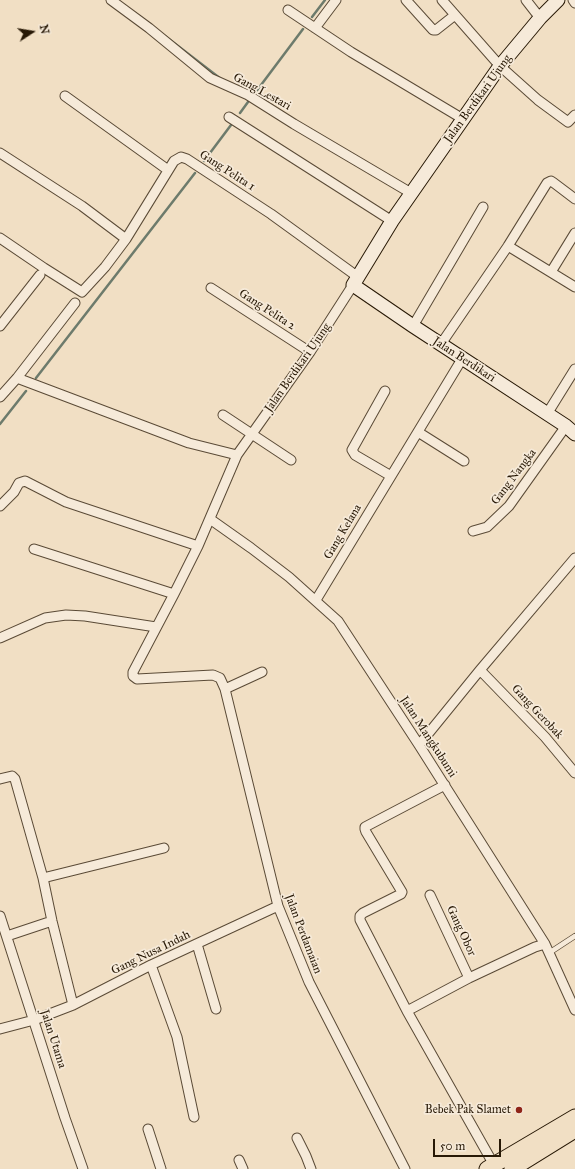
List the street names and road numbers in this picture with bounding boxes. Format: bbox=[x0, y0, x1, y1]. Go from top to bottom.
street label: Jalan Berdikari Ujung bbox=[441, 52, 515, 146]
street label: Gang Lestari bbox=[231, 70, 293, 114]
street label: Gang Pelita 1 bbox=[197, 148, 257, 194]
street label: Gang Pelita 2 bbox=[236, 286, 298, 334]
street label: Jalan Berdikari Ujung bbox=[262, 321, 334, 415]
street label: Jalan Berdikari bbox=[430, 334, 498, 386]
street label: Gang Nangka bbox=[488, 446, 540, 508]
street label: Gang Kelana bbox=[321, 502, 365, 562]
street label: Gang Gerobak bbox=[508, 682, 566, 742]
street label: Jalan Mangkubumi bbox=[396, 694, 460, 780]
street label: Jalan Perdamaian bbox=[281, 892, 325, 976]
street label: Gang Obor bbox=[443, 903, 479, 959]
street label: Gang Nusa Indah bbox=[109, 928, 193, 978]
street label: Jalan Utama bbox=[37, 1008, 69, 1070]

